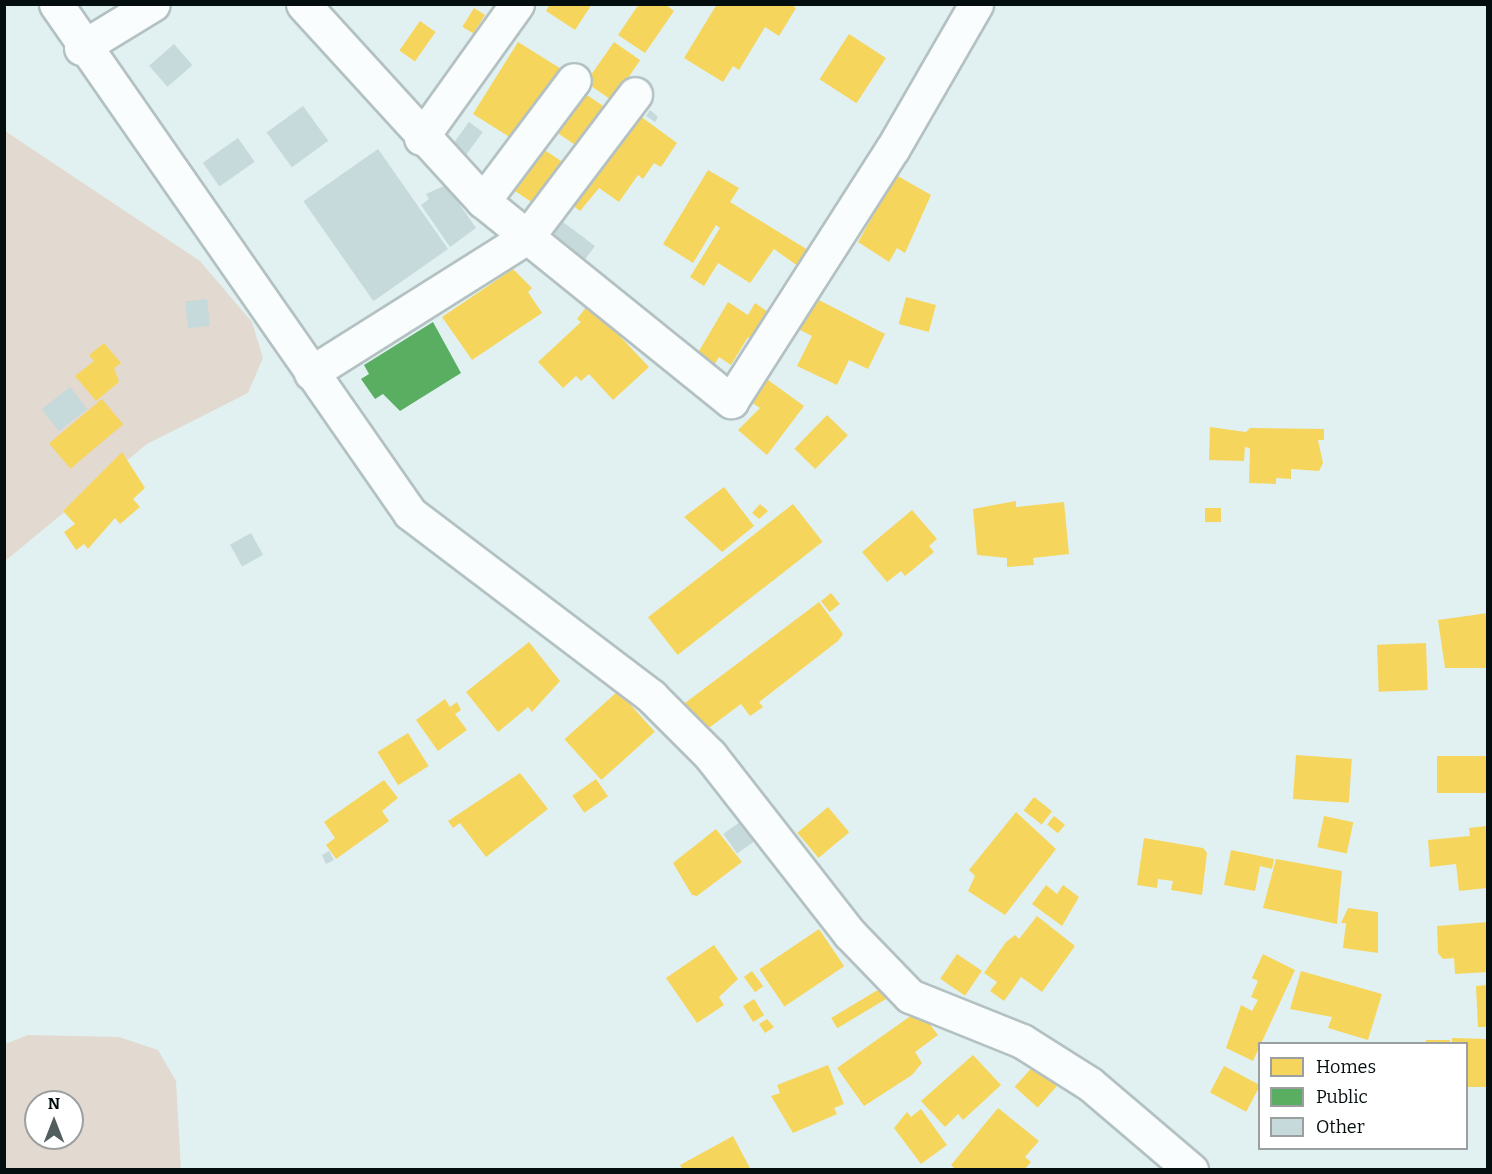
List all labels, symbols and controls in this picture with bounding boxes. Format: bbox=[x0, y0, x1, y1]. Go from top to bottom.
legend bbox=[1258, 1042, 1468, 1150]
text: Homes bbox=[1316, 1056, 1376, 1078]
text: Public bbox=[1316, 1086, 1368, 1108]
north arrow bbox=[24, 1090, 84, 1150]
text: N bbox=[48, 1094, 60, 1113]
text: Other bbox=[1316, 1116, 1365, 1138]

